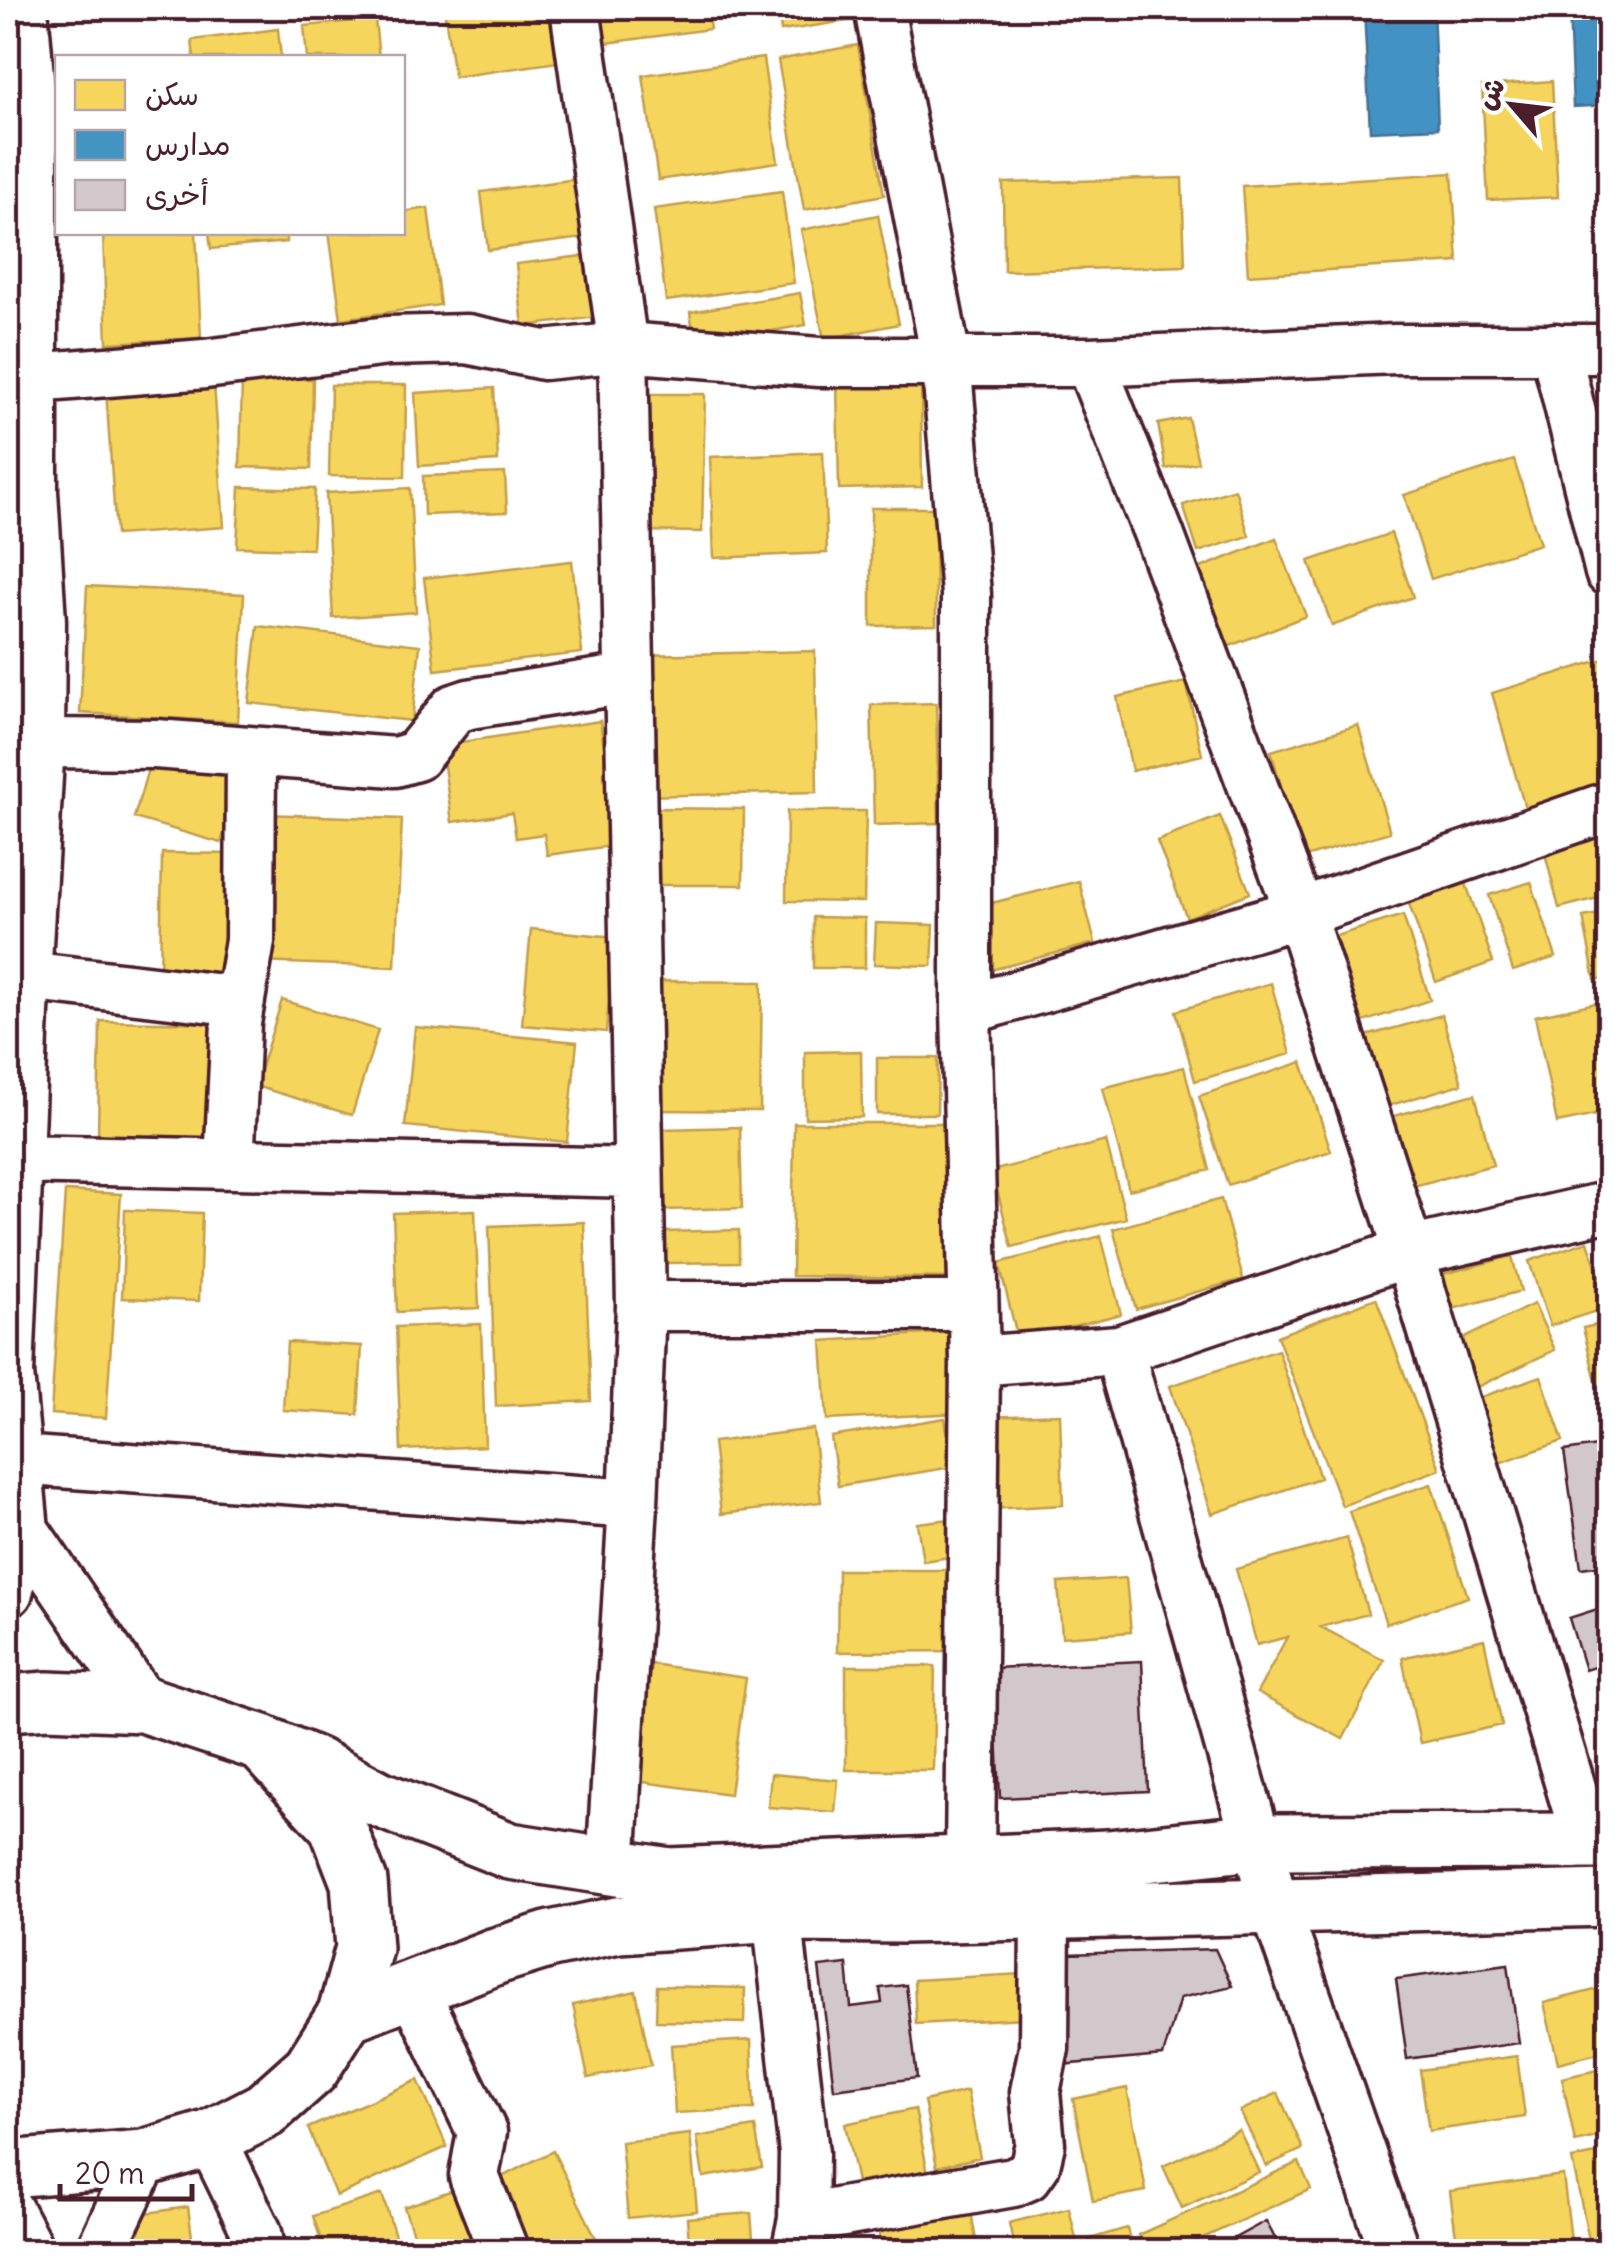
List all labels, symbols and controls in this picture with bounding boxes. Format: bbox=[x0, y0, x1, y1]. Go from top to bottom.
legend bbox=[55, 55, 405, 235]
north arrow bbox=[1462, 55, 1562, 155]
text: ش bbox=[1467, 71, 1513, 115]
text: سكن bbox=[145, 75, 199, 113]
text: مدارس bbox=[145, 125, 231, 163]
text: أخرى bbox=[145, 175, 208, 213]
scale bar bbox=[60, 2139, 192, 2201]
text: 20 m bbox=[75, 2154, 145, 2192]

